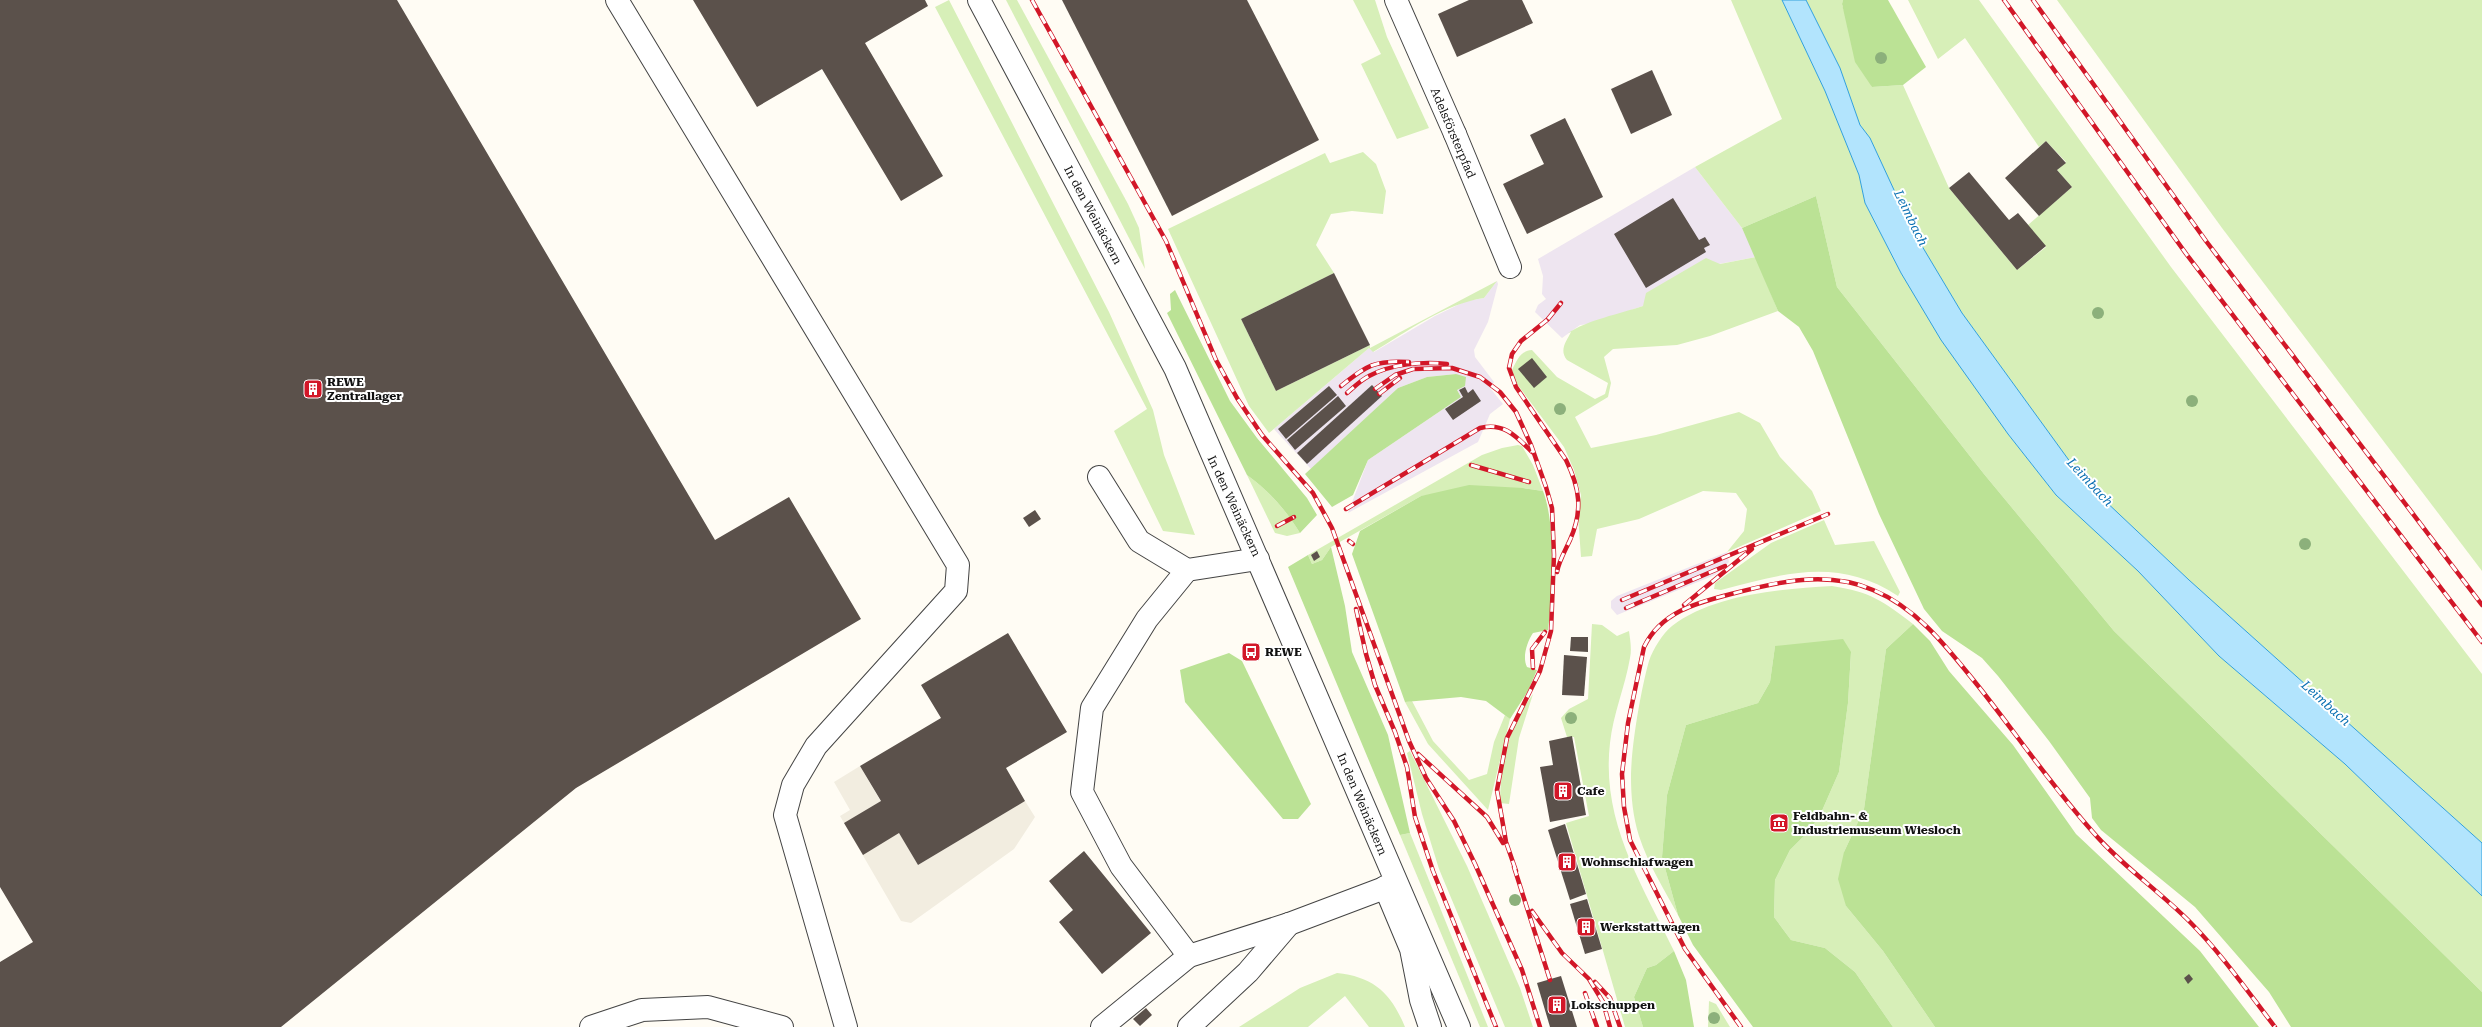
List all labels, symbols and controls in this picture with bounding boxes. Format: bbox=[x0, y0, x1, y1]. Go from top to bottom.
street label: Adelsförsterpfad bbox=[1428, 86, 1478, 181]
street label: In den Weinäckern bbox=[1061, 163, 1125, 267]
water label: Leimbach bbox=[1891, 187, 1931, 249]
place label: REWE Zentrallager bbox=[327, 375, 402, 403]
building icon: REWE Zentrallager bbox=[302, 378, 324, 400]
street label: In den Weinäckern bbox=[1204, 453, 1264, 559]
water label: Leimbach bbox=[2063, 454, 2116, 509]
bus stop icon: REWE bbox=[1240, 641, 1262, 663]
place label: REWE bbox=[1265, 645, 1302, 659]
water label: Leimbach bbox=[2298, 677, 2354, 729]
street label: In den Weinäckern bbox=[1334, 751, 1390, 857]
building icon: Cafe bbox=[1552, 780, 1574, 802]
place label: Cafe bbox=[1577, 784, 1604, 798]
place label: Feldbahn- & Industriemuseum Wiesloch bbox=[1793, 809, 1961, 837]
museum icon: Feldbahn- & Industriemuseum Wiesloch bbox=[1768, 812, 1790, 834]
building icon: Wohnschlafwagen bbox=[1556, 851, 1578, 873]
place label: Wohnschlafwagen bbox=[1581, 855, 1693, 869]
building icon: Werkstattwagen bbox=[1575, 916, 1597, 938]
place label: Werkstattwagen bbox=[1600, 920, 1700, 934]
building icon: Lokschuppen bbox=[1546, 994, 1568, 1016]
place label: Lokschuppen bbox=[1571, 998, 1655, 1012]

